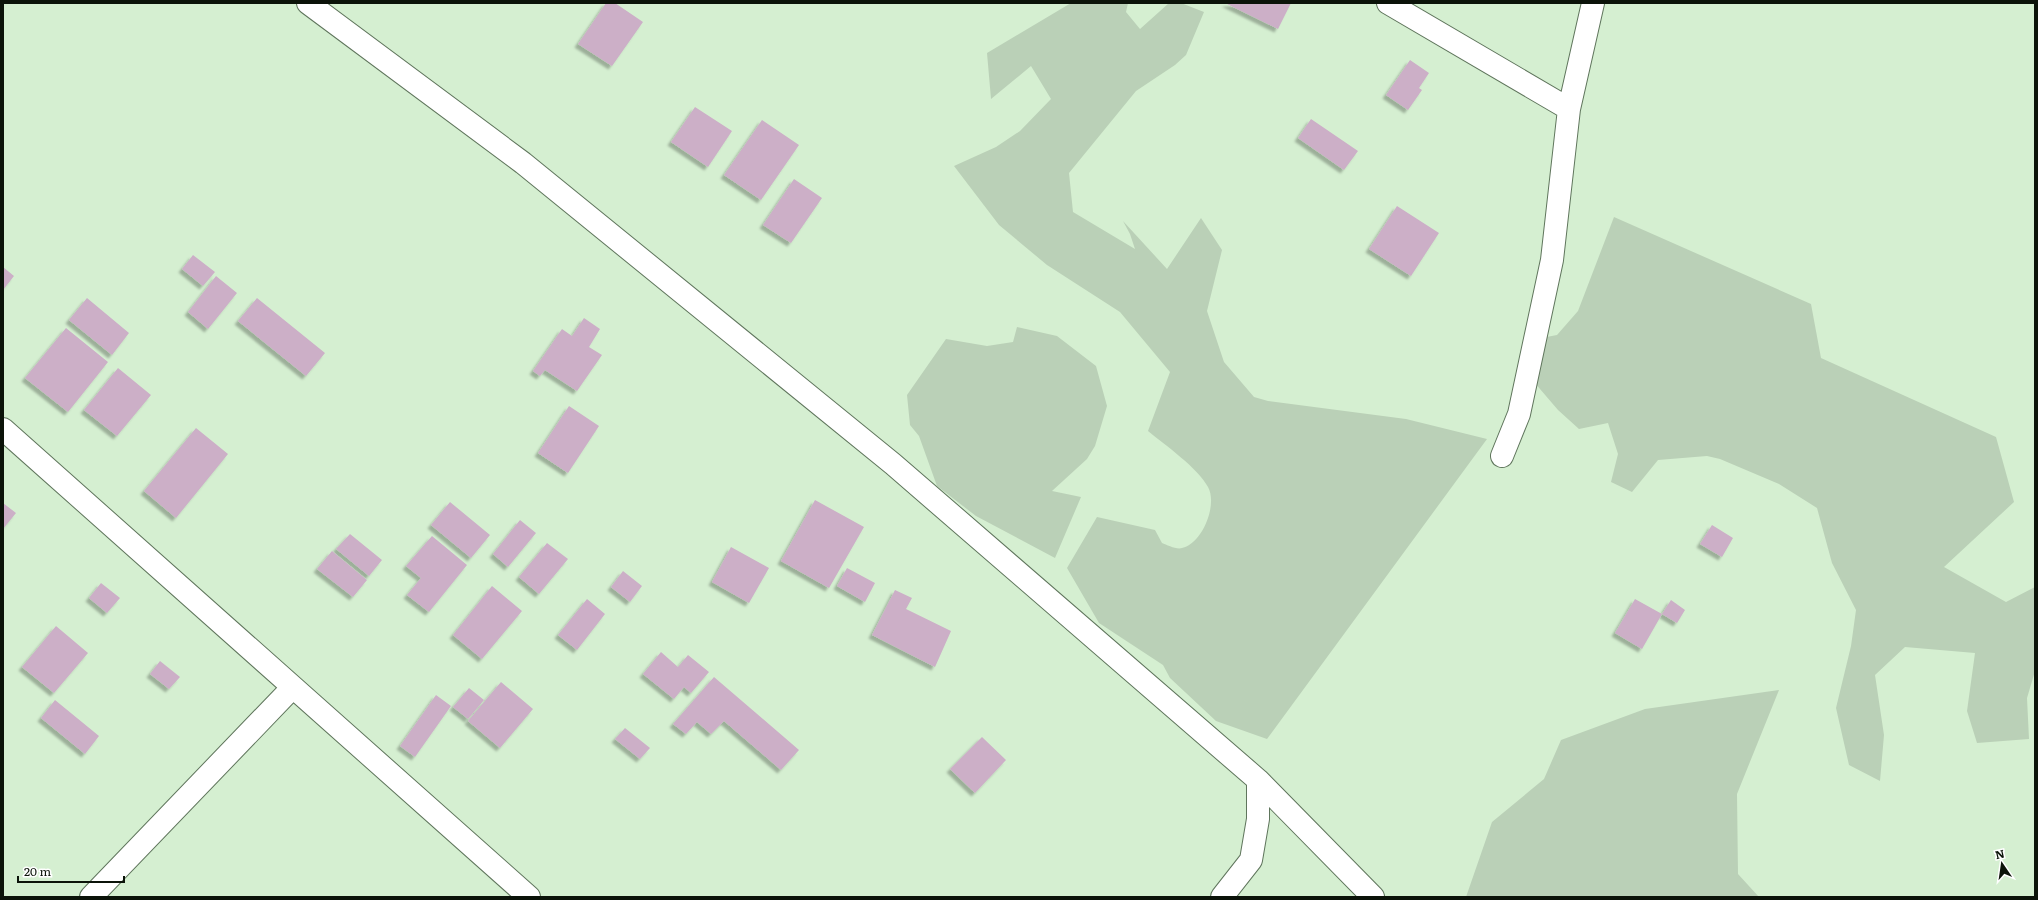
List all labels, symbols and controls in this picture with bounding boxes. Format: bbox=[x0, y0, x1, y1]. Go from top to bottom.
north arrow bbox=[1982, 844, 2022, 884]
text: N bbox=[1993, 844, 2006, 862]
scale bar bbox=[18, 858, 124, 884]
text: 20 m bbox=[24, 862, 51, 880]

